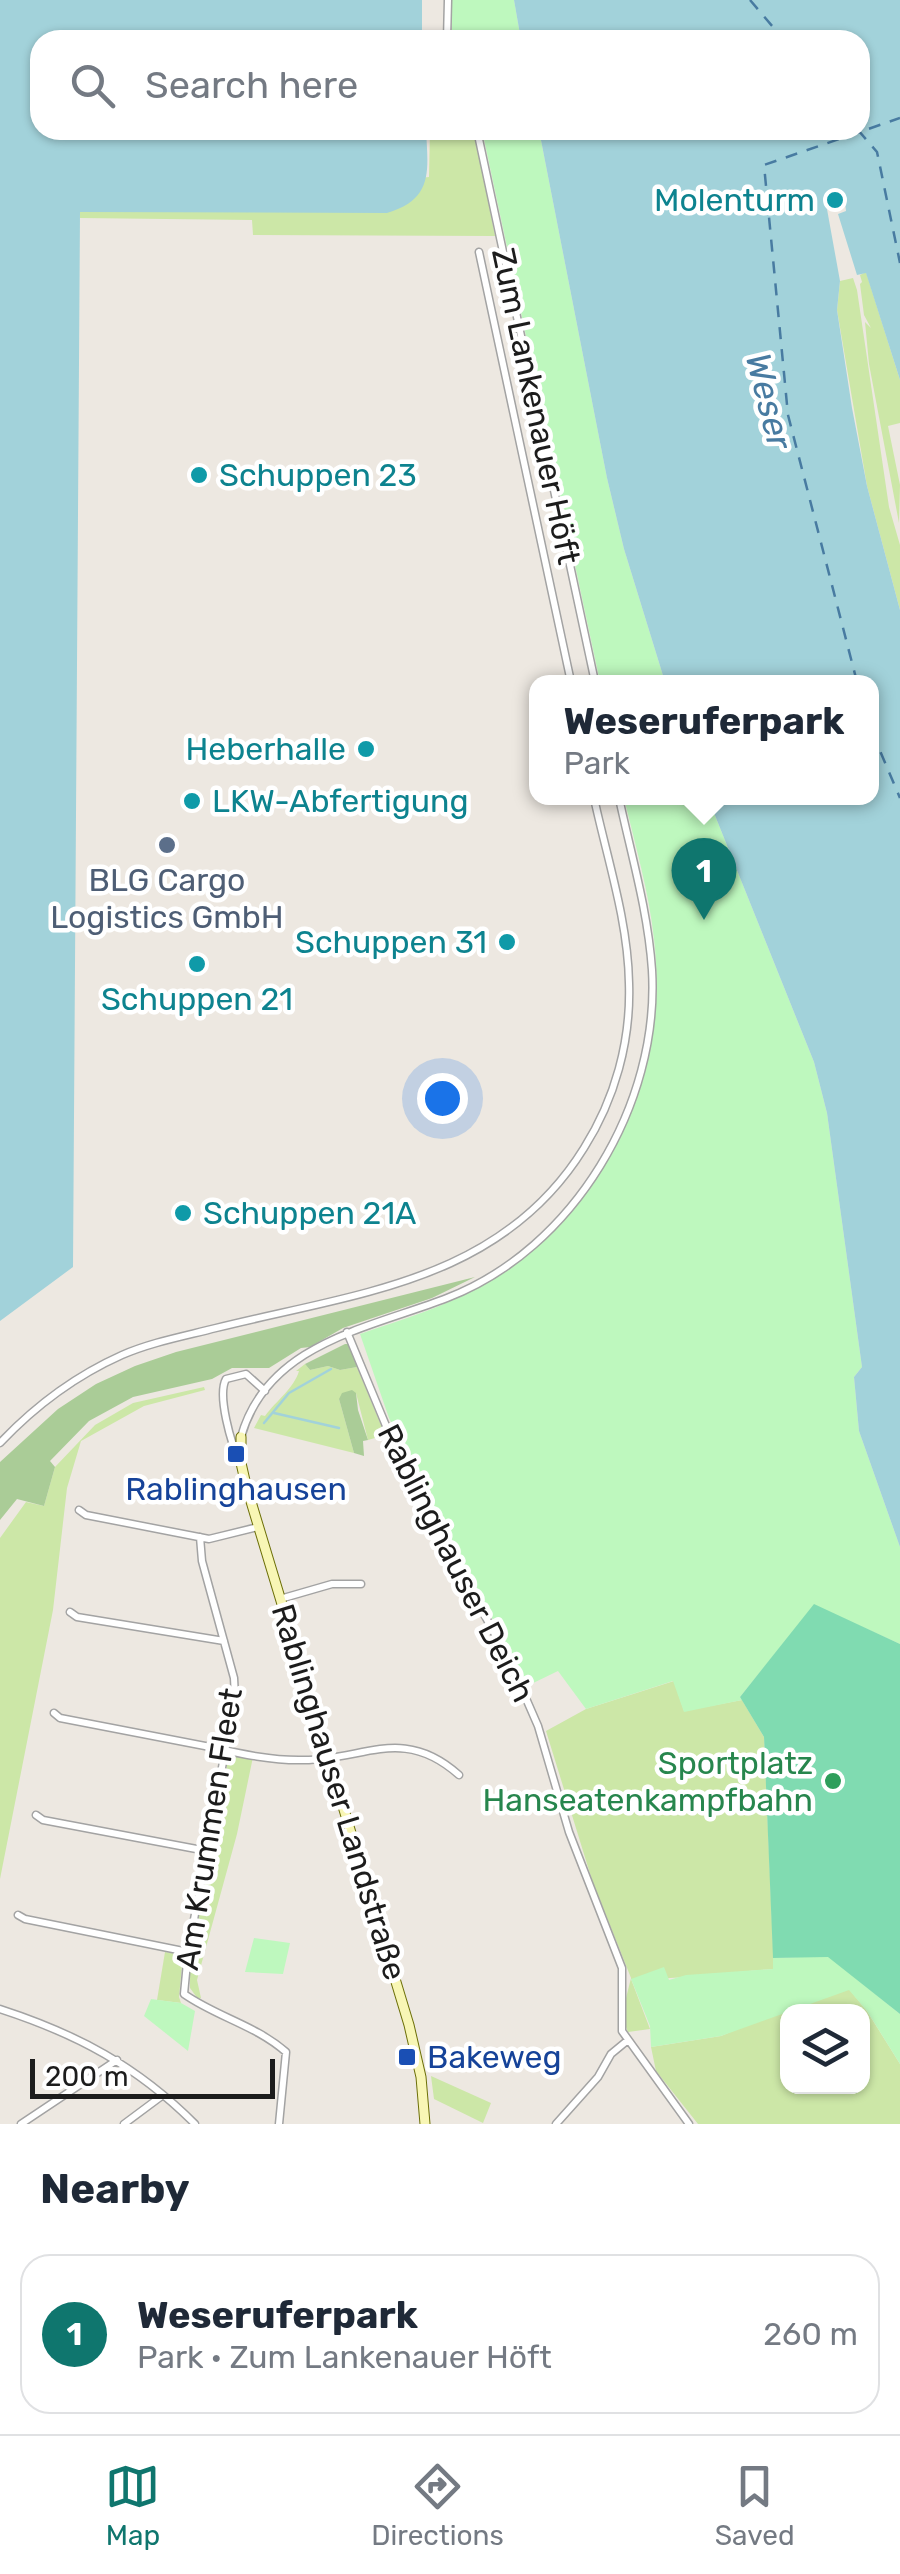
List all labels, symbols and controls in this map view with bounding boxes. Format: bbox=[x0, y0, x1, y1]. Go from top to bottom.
search box bbox=[30, 30, 870, 140]
icon: search bbox=[65, 58, 120, 113]
text: Search here bbox=[145, 62, 358, 108]
place label: Molenturm bbox=[654, 181, 815, 219]
marker: Molenturm bbox=[824, 189, 846, 211]
street label: Zum Lankenauer Höft bbox=[484, 244, 588, 568]
water label: Weser bbox=[737, 349, 802, 455]
place label: Schuppen 23 bbox=[219, 456, 417, 494]
marker: Schuppen 23 bbox=[188, 464, 210, 486]
popup bbox=[529, 675, 879, 805]
text: Weseruferpark bbox=[564, 698, 844, 744]
place label: Heberhalle bbox=[185, 730, 346, 768]
marker: Heberhalle bbox=[355, 738, 377, 760]
text: Park bbox=[564, 744, 630, 782]
place label: LKW-Abfertigung bbox=[212, 782, 469, 820]
marker: LKW-Abfertigung bbox=[181, 790, 203, 812]
marker: BLG Cargo Logistics GmbH bbox=[156, 834, 178, 856]
pin: 1 bbox=[672, 838, 736, 920]
place label: BLG Cargo Logistics GmbH bbox=[50, 861, 284, 936]
place label: Schuppen 31 bbox=[295, 923, 487, 961]
marker: Schuppen 31 bbox=[496, 931, 518, 953]
marker: Schuppen 21 bbox=[186, 953, 208, 975]
place label: Schuppen 21 bbox=[101, 980, 293, 1018]
your location bbox=[417, 1073, 468, 1124]
place label: Schuppen 21A bbox=[203, 1194, 417, 1232]
marker: Schuppen 21A bbox=[172, 1202, 194, 1224]
street label: Rablinghauser Deich bbox=[370, 1418, 542, 1708]
marker: Rablinghausen bbox=[225, 1443, 247, 1465]
place label: Rablinghausen bbox=[125, 1470, 347, 1508]
street label: Rablinghauser Landstraße bbox=[264, 1600, 414, 1984]
street label: Am Krummen Fleet bbox=[168, 1685, 250, 1973]
place label: Sportplatz Hanseatenkampfbahn bbox=[482, 1744, 813, 1819]
marker: Sportplatz Hanseatenkampfbahn bbox=[822, 1770, 844, 1792]
map controls bbox=[780, 2004, 870, 2094]
button: layers bbox=[780, 2004, 870, 2094]
place label: Bakeweg bbox=[427, 2038, 562, 2076]
marker: Bakeweg bbox=[396, 2046, 418, 2068]
scale bar bbox=[30, 2054, 275, 2098]
text: 200 m bbox=[45, 2060, 129, 2093]
text: Nearby bbox=[40, 2164, 190, 2214]
text: Weseruferpark bbox=[137, 2292, 418, 2338]
text: 1 bbox=[67, 2315, 82, 2353]
text: 260 m bbox=[763, 2315, 858, 2353]
text: Park · Zum Lankenauer Höft bbox=[137, 2338, 552, 2376]
tab: Map bbox=[105, 2459, 160, 2552]
tab: Directions bbox=[371, 2459, 504, 2552]
tab: Saved bbox=[715, 2459, 795, 2552]

